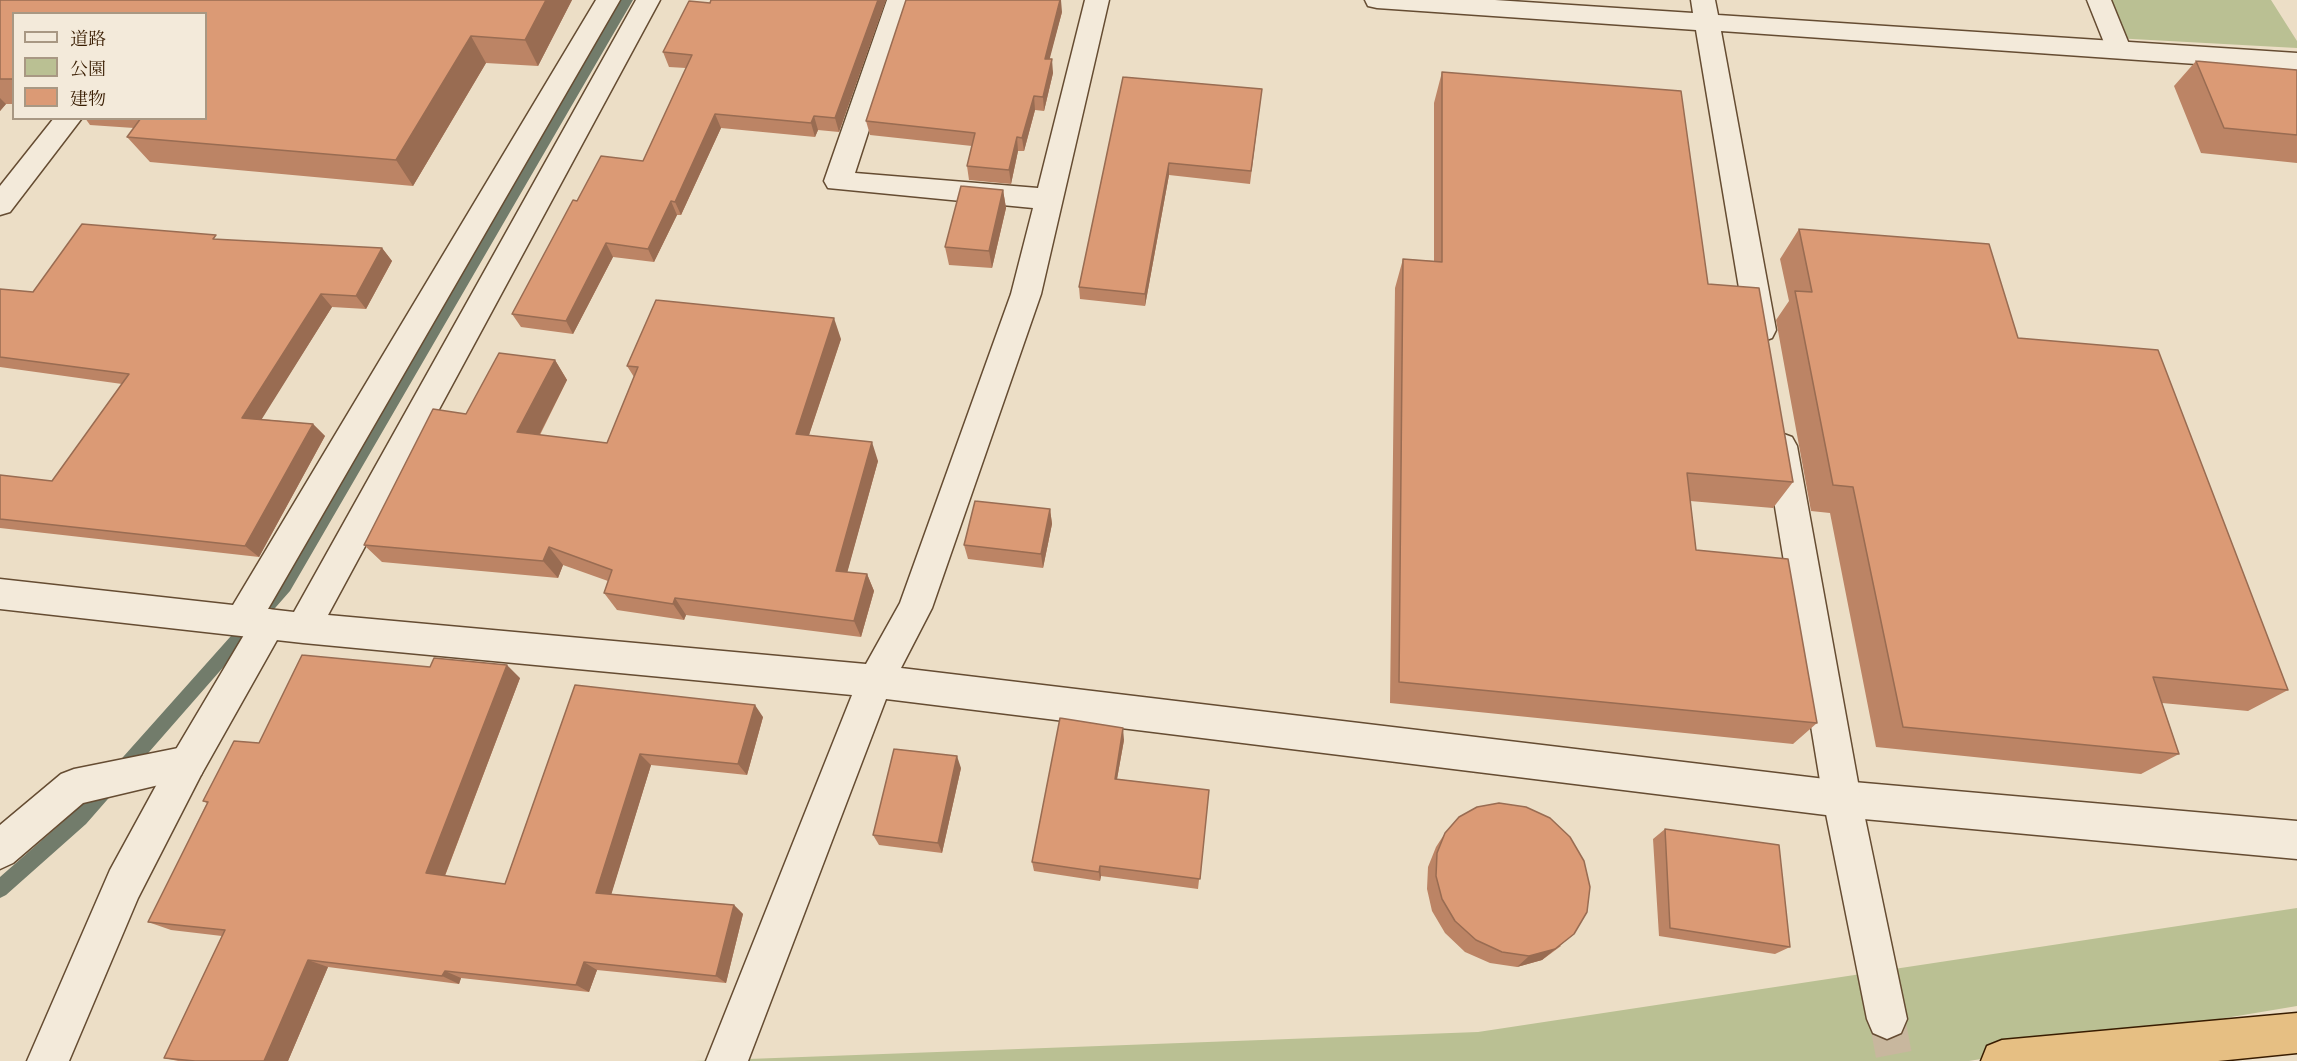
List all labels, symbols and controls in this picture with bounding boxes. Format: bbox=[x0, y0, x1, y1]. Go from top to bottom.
legend bbox=[12, 12, 207, 120]
text: 道路 bbox=[70, 28, 106, 50]
text: 公園 bbox=[70, 58, 106, 80]
text: 建物 bbox=[70, 88, 106, 110]

